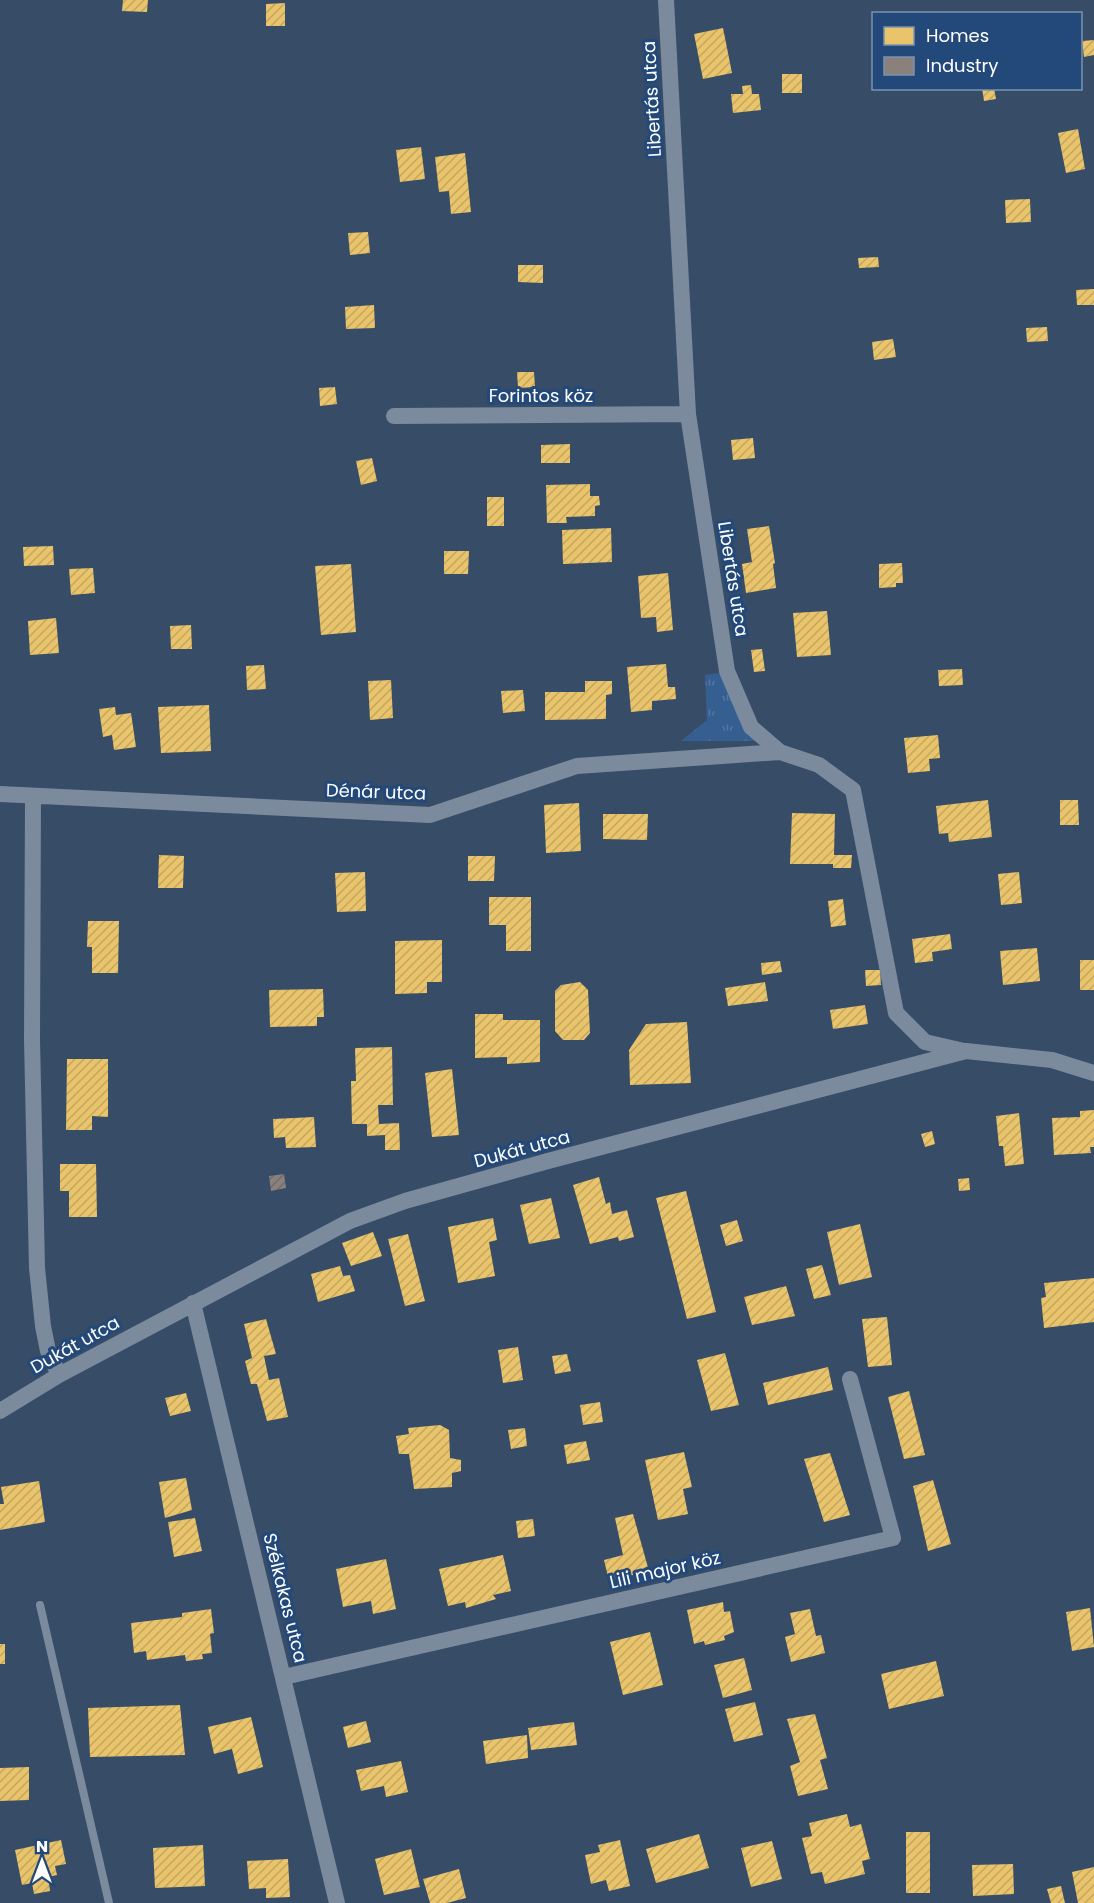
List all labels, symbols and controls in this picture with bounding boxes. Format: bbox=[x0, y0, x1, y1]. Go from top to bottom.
legend bbox=[872, 12, 1082, 90]
text: Homes bbox=[926, 23, 989, 48]
street label: Libertás utca bbox=[636, 40, 667, 158]
text: Industry bbox=[926, 53, 998, 78]
street label: Forintos köz bbox=[489, 383, 593, 408]
street label: Libertás utca bbox=[712, 520, 755, 638]
street label: Dénár utca bbox=[325, 777, 427, 806]
street label: Dukát utca bbox=[471, 1124, 573, 1173]
street label: Dukát utca bbox=[26, 1310, 124, 1379]
street label: Szélkakas utca bbox=[257, 1531, 314, 1665]
street label: Lili major köz bbox=[607, 1545, 723, 1594]
north arrow bbox=[12, 1831, 72, 1891]
text: N bbox=[36, 1835, 48, 1858]

